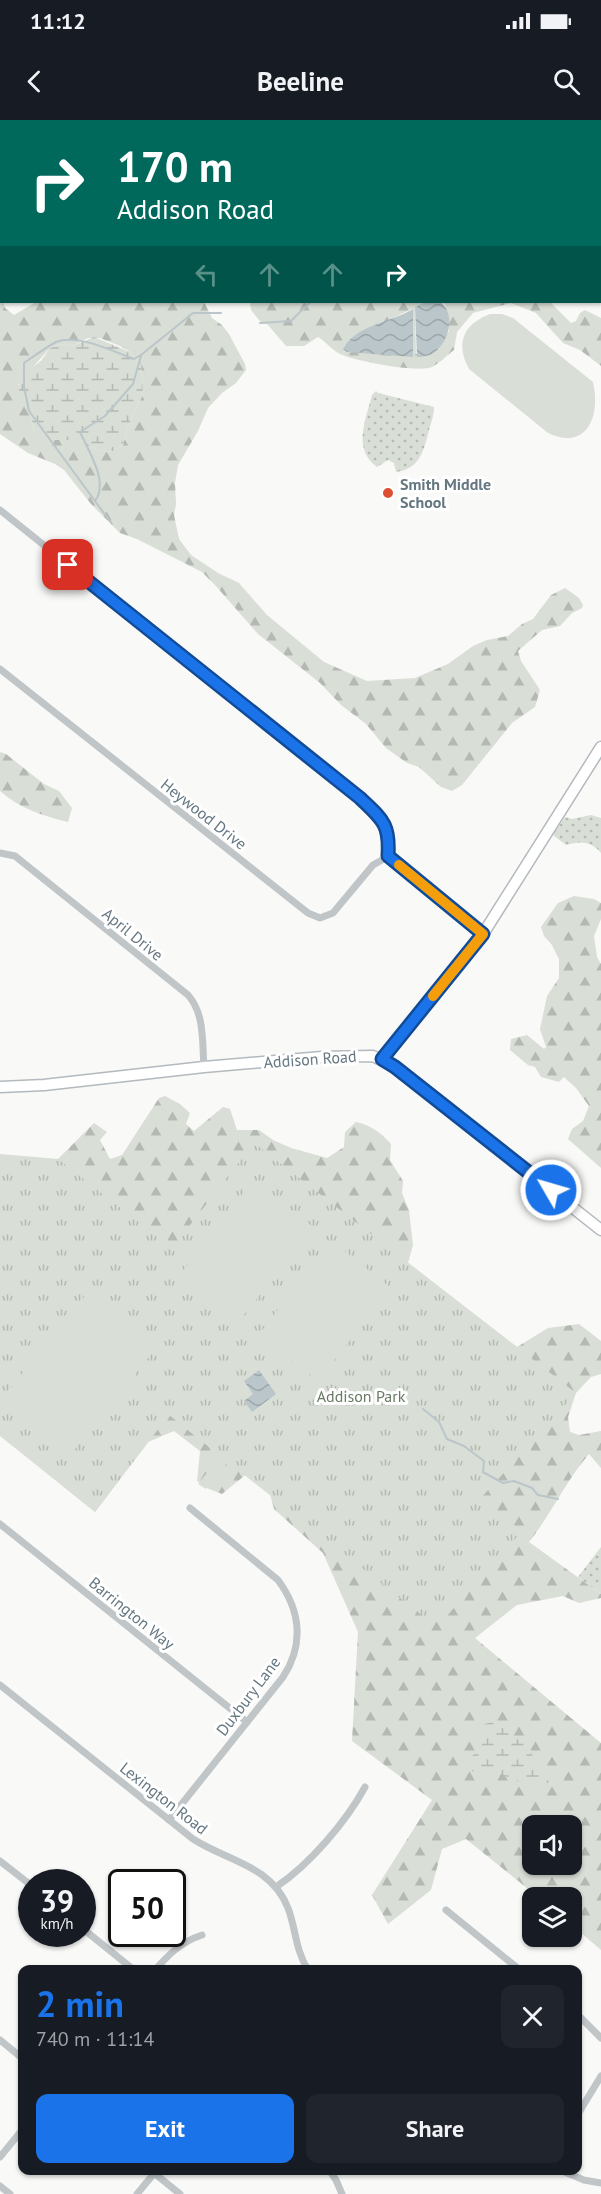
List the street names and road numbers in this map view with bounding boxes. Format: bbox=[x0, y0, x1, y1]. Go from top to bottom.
street label: Heywood Drive bbox=[157, 774, 251, 854]
street label: April Drive bbox=[99, 903, 167, 965]
street label: Addison Road bbox=[263, 1046, 357, 1072]
street label: Barrington Way bbox=[85, 1572, 179, 1654]
street label: Duxbury Lane bbox=[212, 1652, 284, 1740]
street label: Lexington Road bbox=[116, 1758, 212, 1838]

